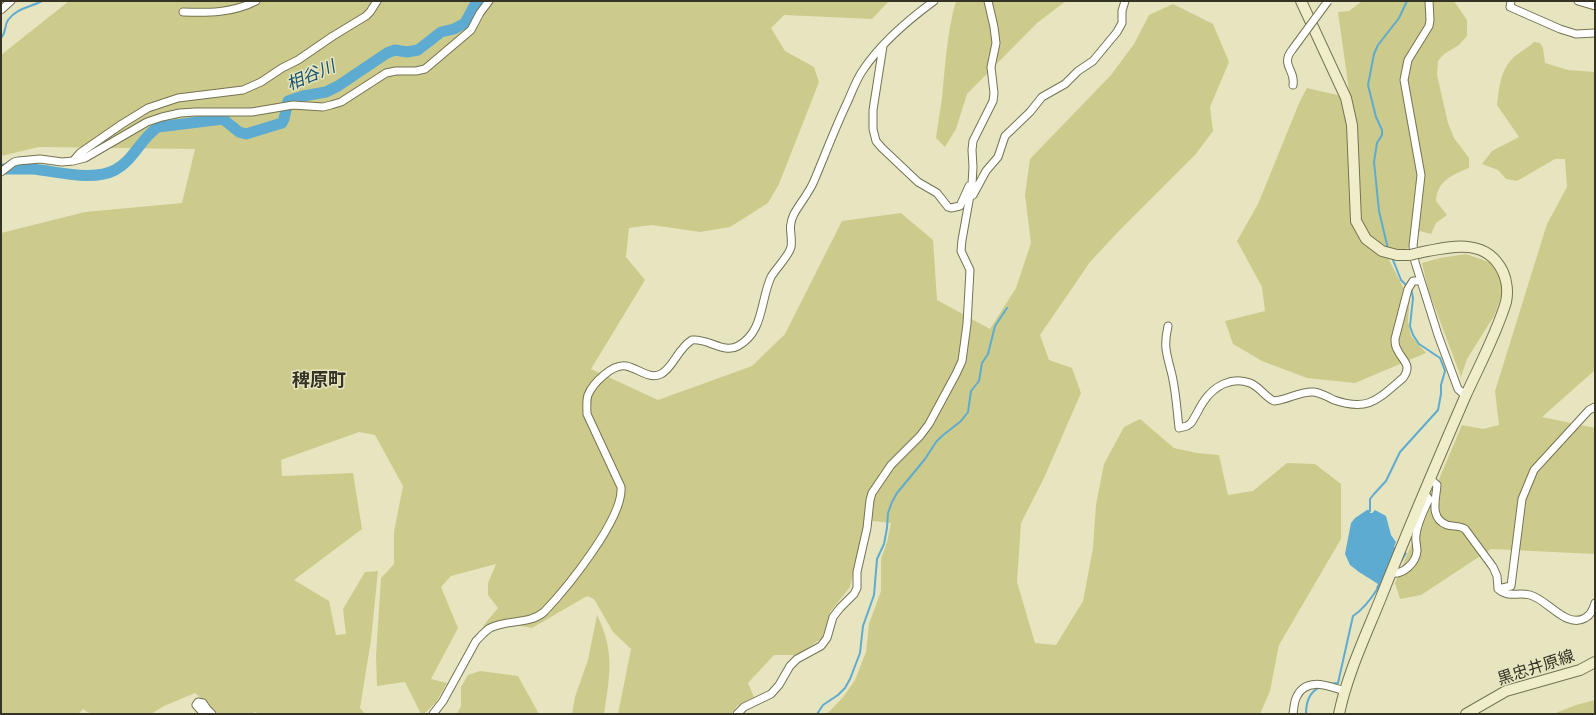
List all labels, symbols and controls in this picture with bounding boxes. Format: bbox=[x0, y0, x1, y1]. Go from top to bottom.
water label: 相谷川 bbox=[284, 57, 338, 95]
district label: 稗原町 bbox=[292, 370, 346, 392]
street label: 黒忠井原線 bbox=[1495, 647, 1577, 689]

